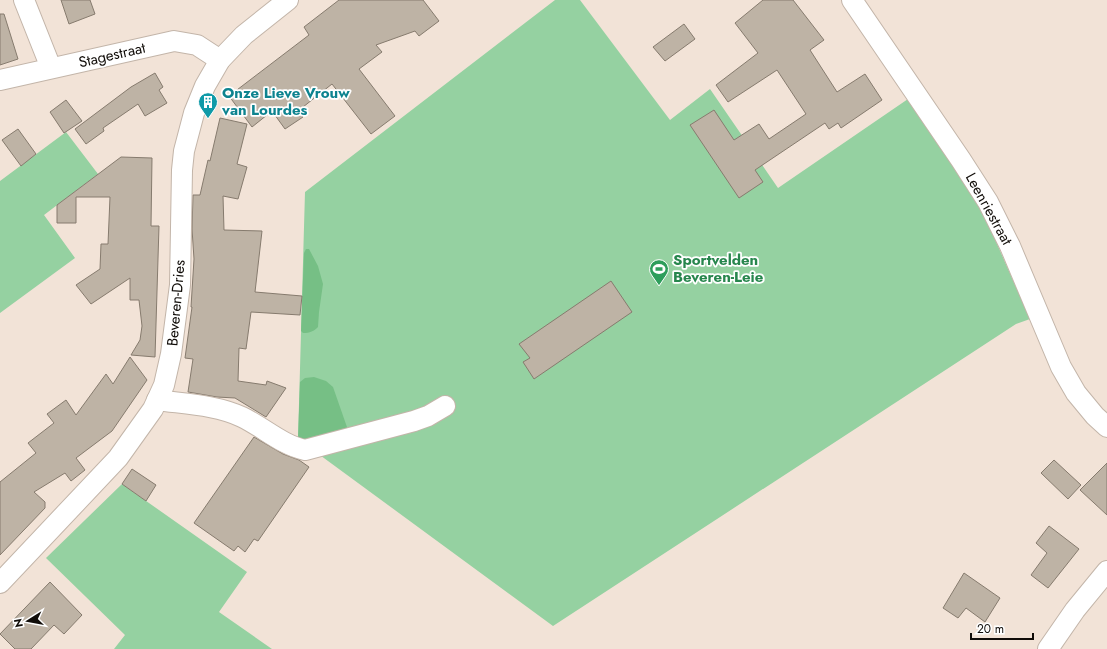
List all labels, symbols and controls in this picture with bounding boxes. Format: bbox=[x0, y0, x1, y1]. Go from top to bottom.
street label: Stagestraat bbox=[76, 37, 148, 73]
place label: Onze Lieve Vrouw van Lourdes bbox=[221, 82, 350, 121]
building icon: Onze Lieve Vrouw van Lourdes bbox=[197, 91, 219, 119]
street label: Leenriestraat bbox=[960, 169, 1018, 250]
place label: Sportvelden Beveren-Leie bbox=[673, 249, 764, 288]
sports icon: Sportvelden Beveren-Leie bbox=[648, 258, 670, 286]
street label: Beveren-Dries bbox=[161, 259, 191, 347]
north arrow bbox=[8, 601, 48, 641]
scale bar bbox=[971, 615, 1033, 641]
text: N bbox=[9, 617, 27, 629]
text: 20 m bbox=[977, 620, 1004, 638]

